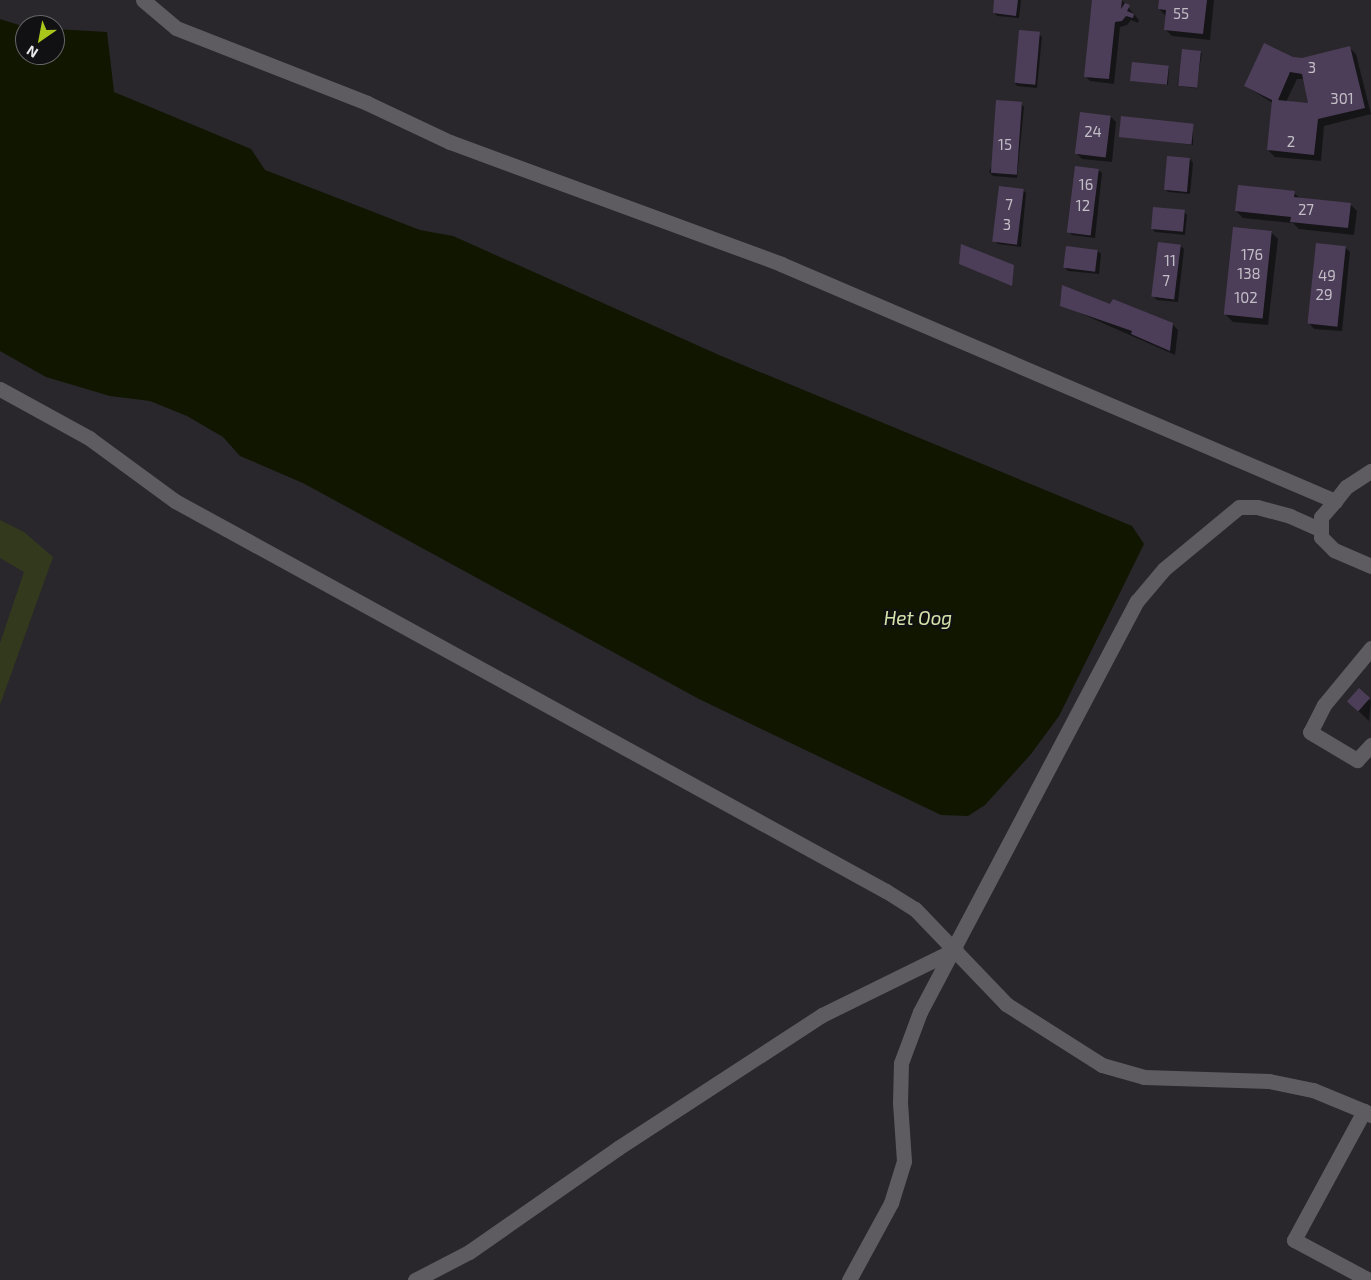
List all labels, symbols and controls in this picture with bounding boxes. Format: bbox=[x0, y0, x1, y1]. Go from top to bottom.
house number: 55 bbox=[1173, 5, 1189, 23]
north arrow bbox=[15, 15, 65, 65]
text: N bbox=[23, 42, 41, 62]
house number: 3 bbox=[1308, 59, 1316, 77]
house number: 301 bbox=[1330, 90, 1354, 108]
house number: 24 bbox=[1084, 123, 1102, 141]
house number: 2 bbox=[1287, 133, 1295, 151]
house number: 15 bbox=[998, 136, 1012, 154]
house number: 16 bbox=[1079, 176, 1093, 194]
house number: 7 bbox=[1005, 196, 1013, 214]
house number: 12 bbox=[1076, 197, 1090, 215]
house number: 27 bbox=[1298, 201, 1314, 219]
house number: 3 bbox=[1003, 216, 1011, 234]
house number: 176 bbox=[1241, 246, 1263, 264]
house number: 11 bbox=[1164, 252, 1176, 270]
house number: 138 bbox=[1237, 265, 1261, 283]
house number: 49 bbox=[1318, 267, 1336, 285]
house number: 7 bbox=[1162, 272, 1170, 290]
house number: 29 bbox=[1315, 286, 1333, 304]
house number: 102 bbox=[1234, 289, 1258, 307]
water label: Het Oog bbox=[884, 607, 952, 629]

